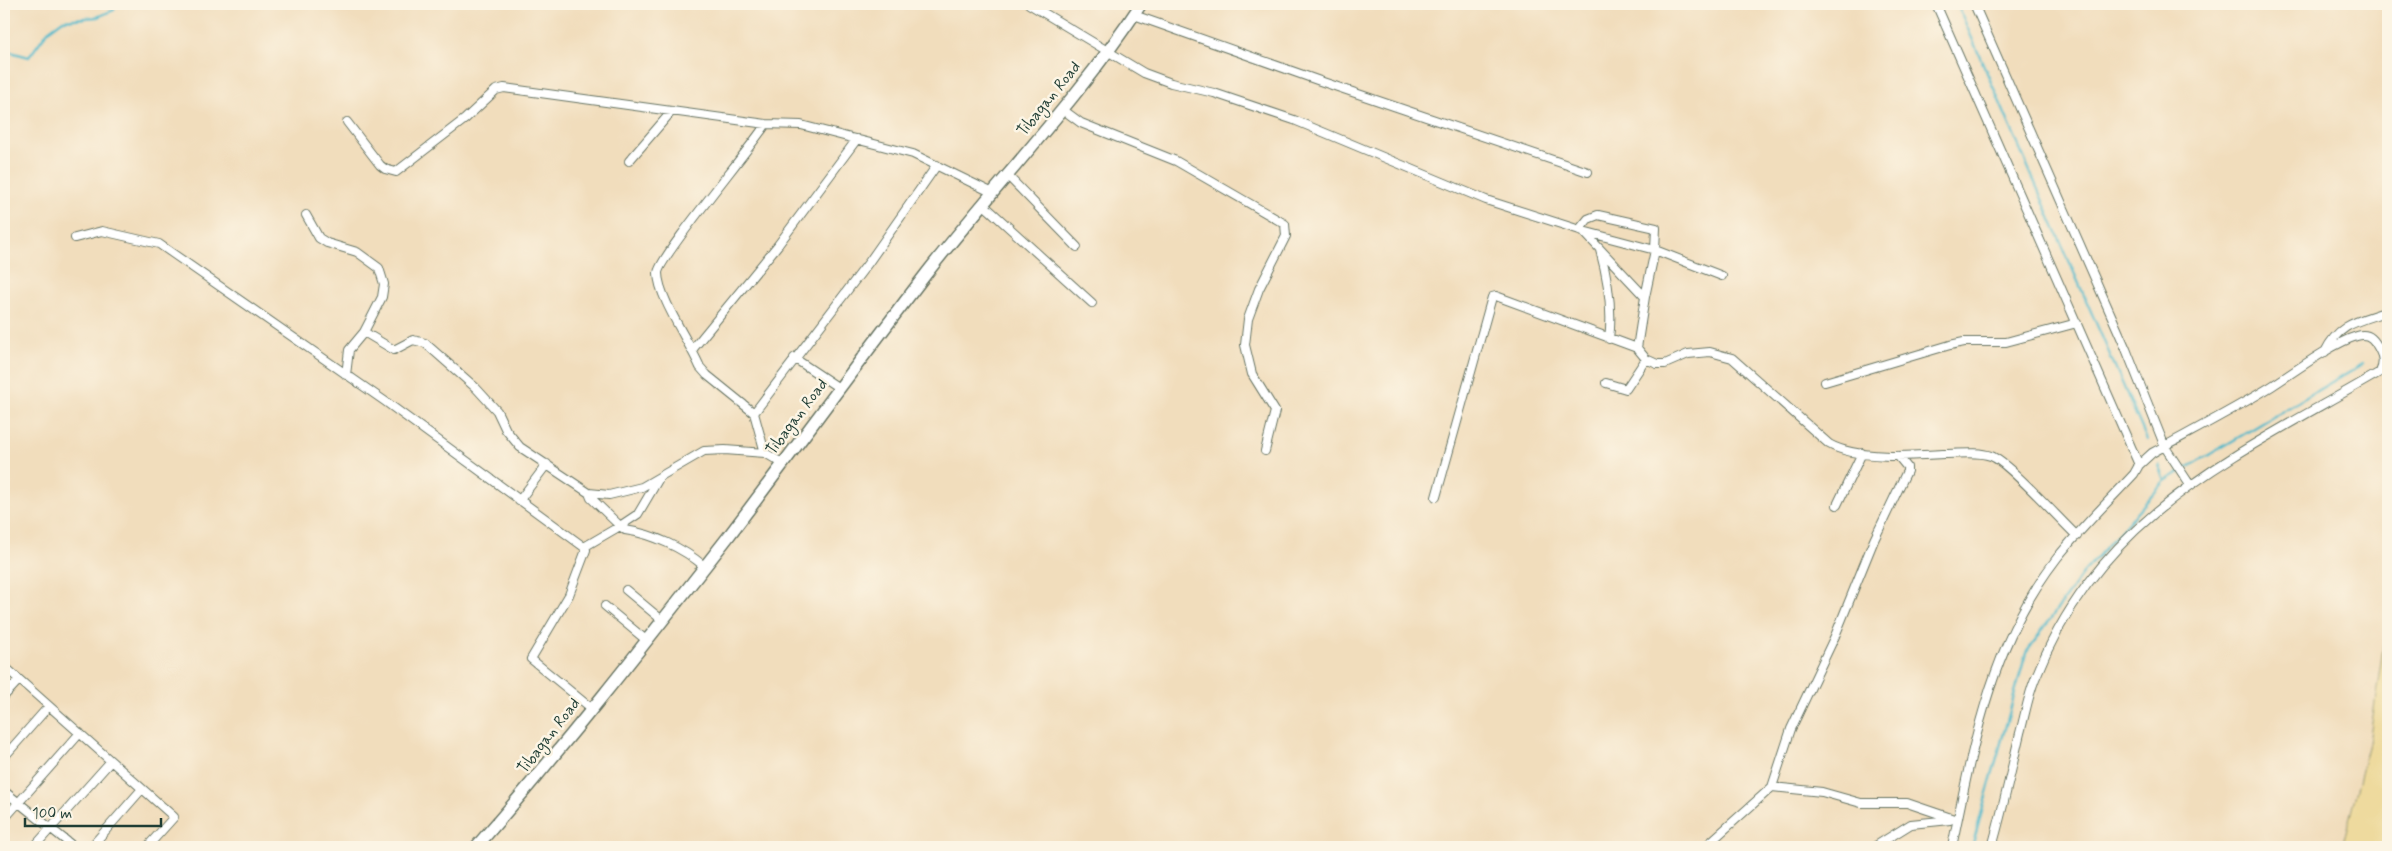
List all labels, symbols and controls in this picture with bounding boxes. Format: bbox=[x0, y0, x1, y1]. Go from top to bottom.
street label: Tibagan Road bbox=[1012, 57, 1086, 142]
street label: Tibagan Road bbox=[761, 374, 833, 460]
street label: Tibagan Road bbox=[513, 694, 586, 779]
scale bar bbox=[25, 796, 161, 828]
text: 100 m bbox=[32, 804, 72, 824]

